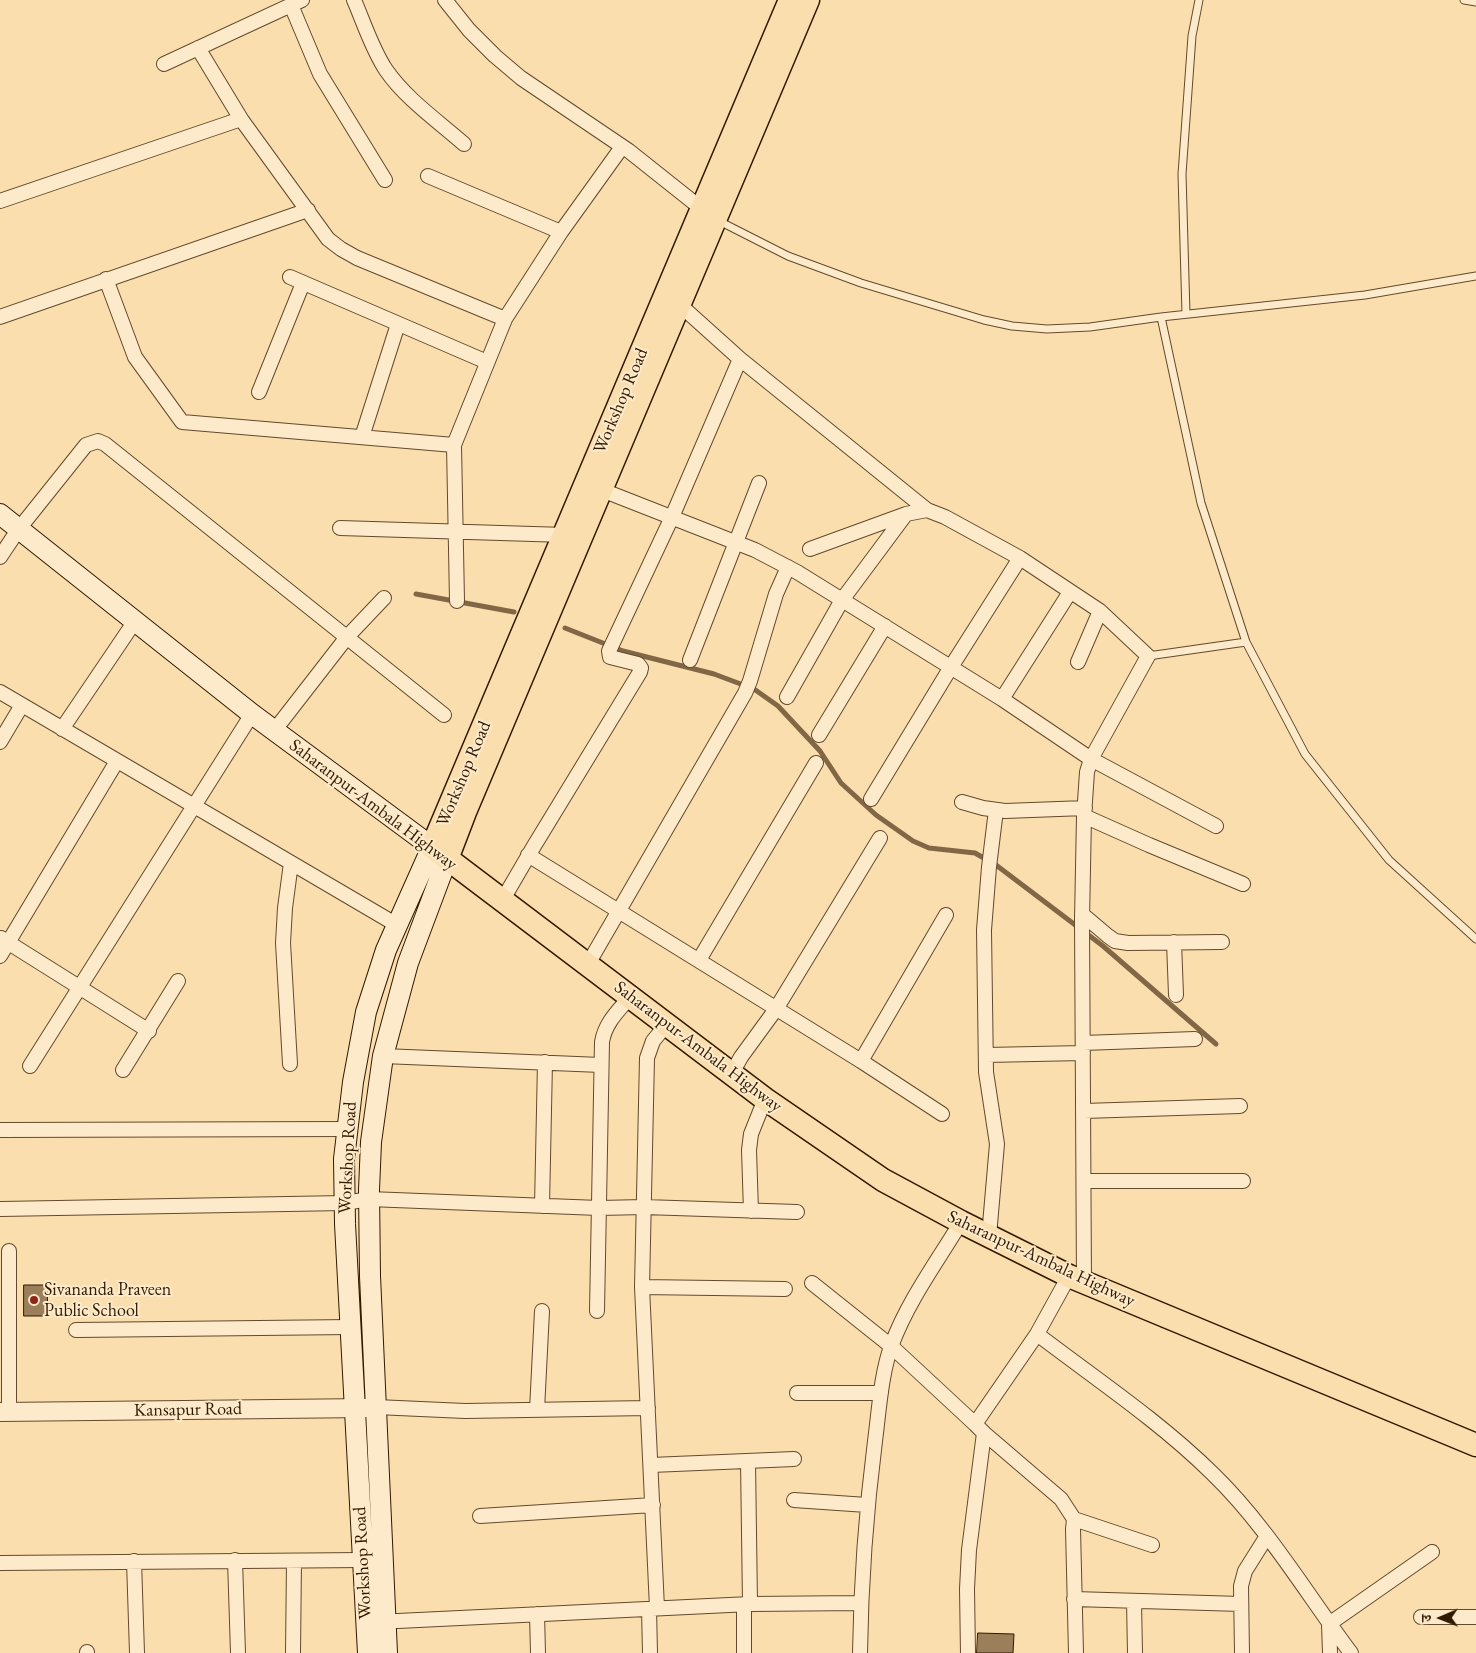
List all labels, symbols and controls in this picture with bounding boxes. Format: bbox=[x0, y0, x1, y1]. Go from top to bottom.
street label: Workshop Road bbox=[589, 345, 653, 457]
street label: Workshop Road bbox=[432, 718, 496, 830]
street label: Saharanpur-Ambala Highway bbox=[285, 735, 461, 875]
street label: Saharanpur-Ambala Highway bbox=[610, 977, 786, 1117]
street label: Workshop Road bbox=[334, 1101, 362, 1215]
street label: Saharanpur-Ambala Highway bbox=[944, 1206, 1138, 1312]
place label: Sivananda Praveen Public School bbox=[44, 1279, 171, 1322]
marker: Sivananda Praveen Public School bbox=[28, 1294, 40, 1306]
street label: Kansapur Road bbox=[134, 1398, 242, 1422]
street label: Workshop Road bbox=[349, 1506, 377, 1620]
north arrow bbox=[1416, 1593, 1466, 1643]
text: उ bbox=[1417, 1615, 1435, 1622]

